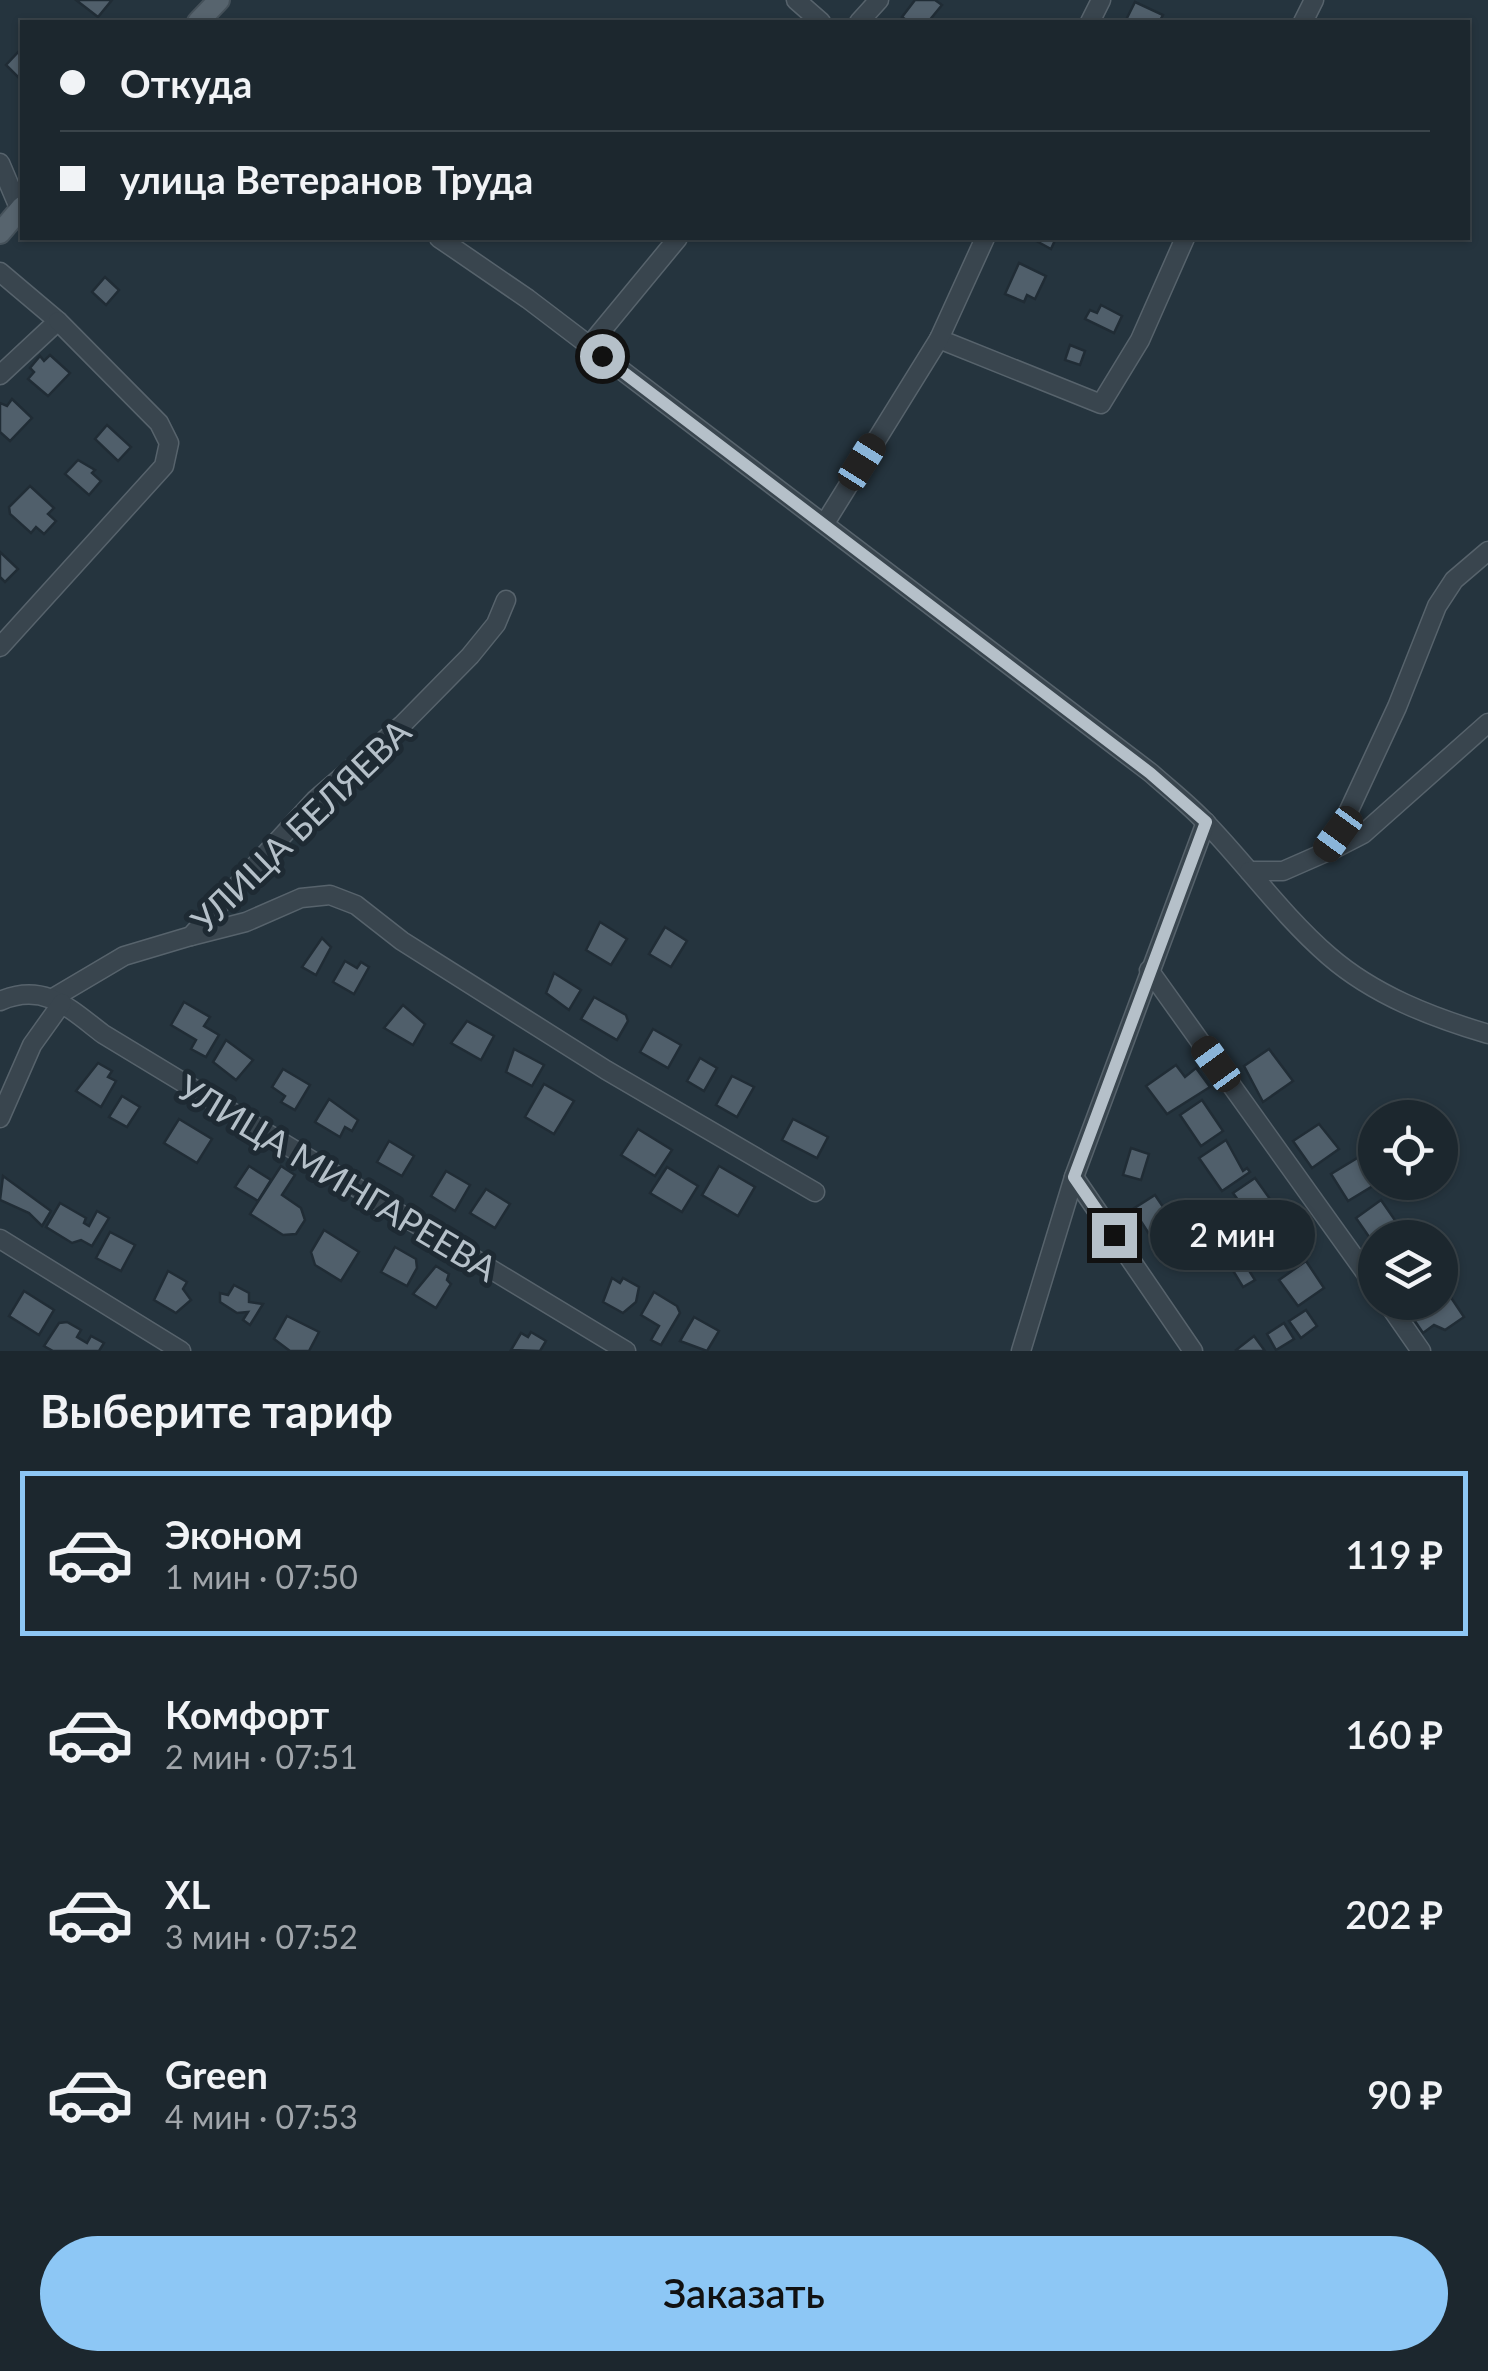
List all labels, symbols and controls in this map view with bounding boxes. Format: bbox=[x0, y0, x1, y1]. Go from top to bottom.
text: Откуда bbox=[120, 60, 252, 106]
text: улица Ветеранов Труда bbox=[120, 156, 533, 202]
route start bbox=[580, 334, 625, 379]
car bbox=[833, 429, 891, 495]
street label: УЛИЦА БЕЛЯЕВА bbox=[182, 709, 419, 940]
car bbox=[1308, 801, 1368, 867]
car bbox=[1186, 1031, 1246, 1097]
street label: УЛИЦА МИНГАРЕЕВА bbox=[171, 1065, 505, 1289]
map controls bbox=[1358, 1100, 1458, 1320]
button: locate bbox=[1358, 1100, 1458, 1200]
callout: 2 мин bbox=[1149, 1200, 1314, 1270]
route end bbox=[1092, 1213, 1137, 1258]
text: 2 мин bbox=[1190, 1215, 1275, 1254]
button: layers bbox=[1358, 1220, 1458, 1320]
text: Выберите тариф bbox=[40, 1384, 393, 1438]
icon: car bbox=[45, 1509, 135, 1599]
text: Эконом bbox=[165, 1511, 303, 1557]
text: 119 ₽ bbox=[1345, 1531, 1443, 1577]
text: 1 мин · 07:50 bbox=[165, 1557, 358, 1596]
icon: car bbox=[45, 1689, 135, 1779]
text: Комфорт bbox=[165, 1691, 329, 1737]
text: 160 ₽ bbox=[1345, 1711, 1443, 1757]
text: 2 мин · 07:51 bbox=[165, 1737, 358, 1776]
icon: car bbox=[45, 1869, 135, 1959]
text: XL bbox=[165, 1871, 210, 1917]
text: 202 ₽ bbox=[1345, 1891, 1443, 1937]
text: 3 мин · 07:52 bbox=[165, 1917, 358, 1956]
icon: car bbox=[45, 2049, 135, 2139]
text: Green bbox=[165, 2051, 268, 2097]
text: 90 ₽ bbox=[1367, 2071, 1443, 2117]
text: 4 мин · 07:53 bbox=[165, 2097, 358, 2136]
button: Заказать bbox=[40, 2236, 1448, 2351]

